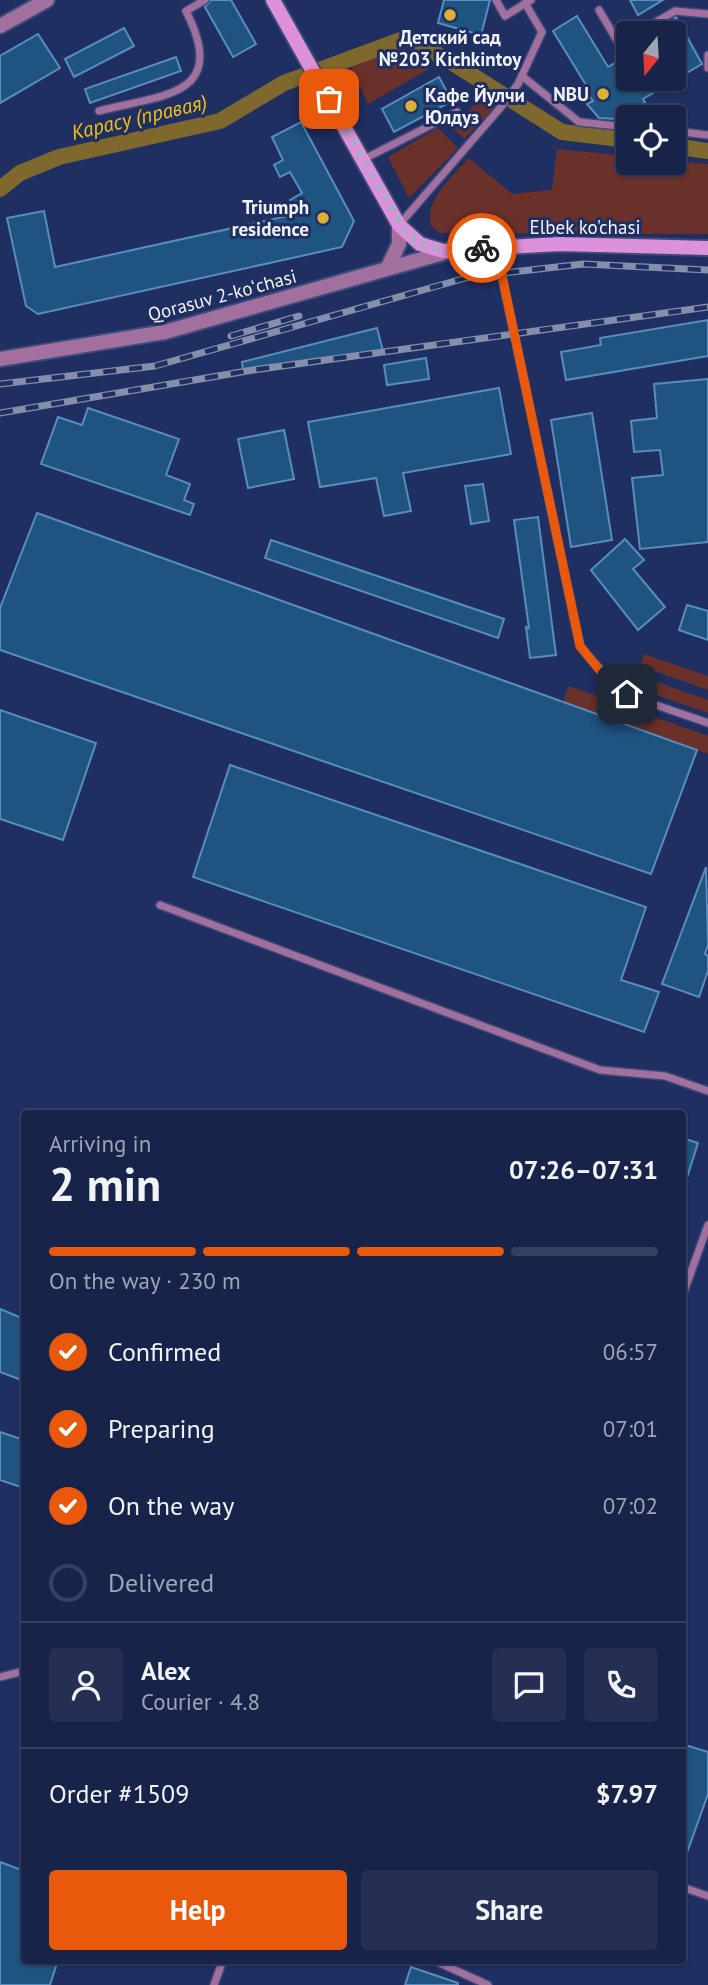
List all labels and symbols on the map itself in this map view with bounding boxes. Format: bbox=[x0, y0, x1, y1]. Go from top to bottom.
marker: Детский сад №203 Kichkintoy bbox=[442, 7, 458, 23]
north arrow bbox=[616, 21, 686, 91]
place label: Детский сад №203 Kichkintoy bbox=[379, 25, 522, 71]
pin bbox=[299, 69, 359, 129]
place label: NBU bbox=[553, 82, 589, 106]
place label: Кафе Йулчи Юлдуз bbox=[425, 83, 525, 129]
marker: NBU bbox=[595, 86, 611, 102]
water label: Карасу (правая) bbox=[69, 88, 209, 146]
marker: Кафе Йулчи Юлдуз bbox=[403, 98, 419, 114]
place label: Triumph residence bbox=[232, 195, 309, 241]
marker: Triumph residence bbox=[315, 210, 331, 226]
courier bbox=[447, 213, 517, 283]
street label: Elbek ko'chasi bbox=[530, 215, 641, 239]
street label: Qorasuv 2-koʻchasi bbox=[145, 264, 299, 326]
pin bbox=[597, 664, 657, 724]

